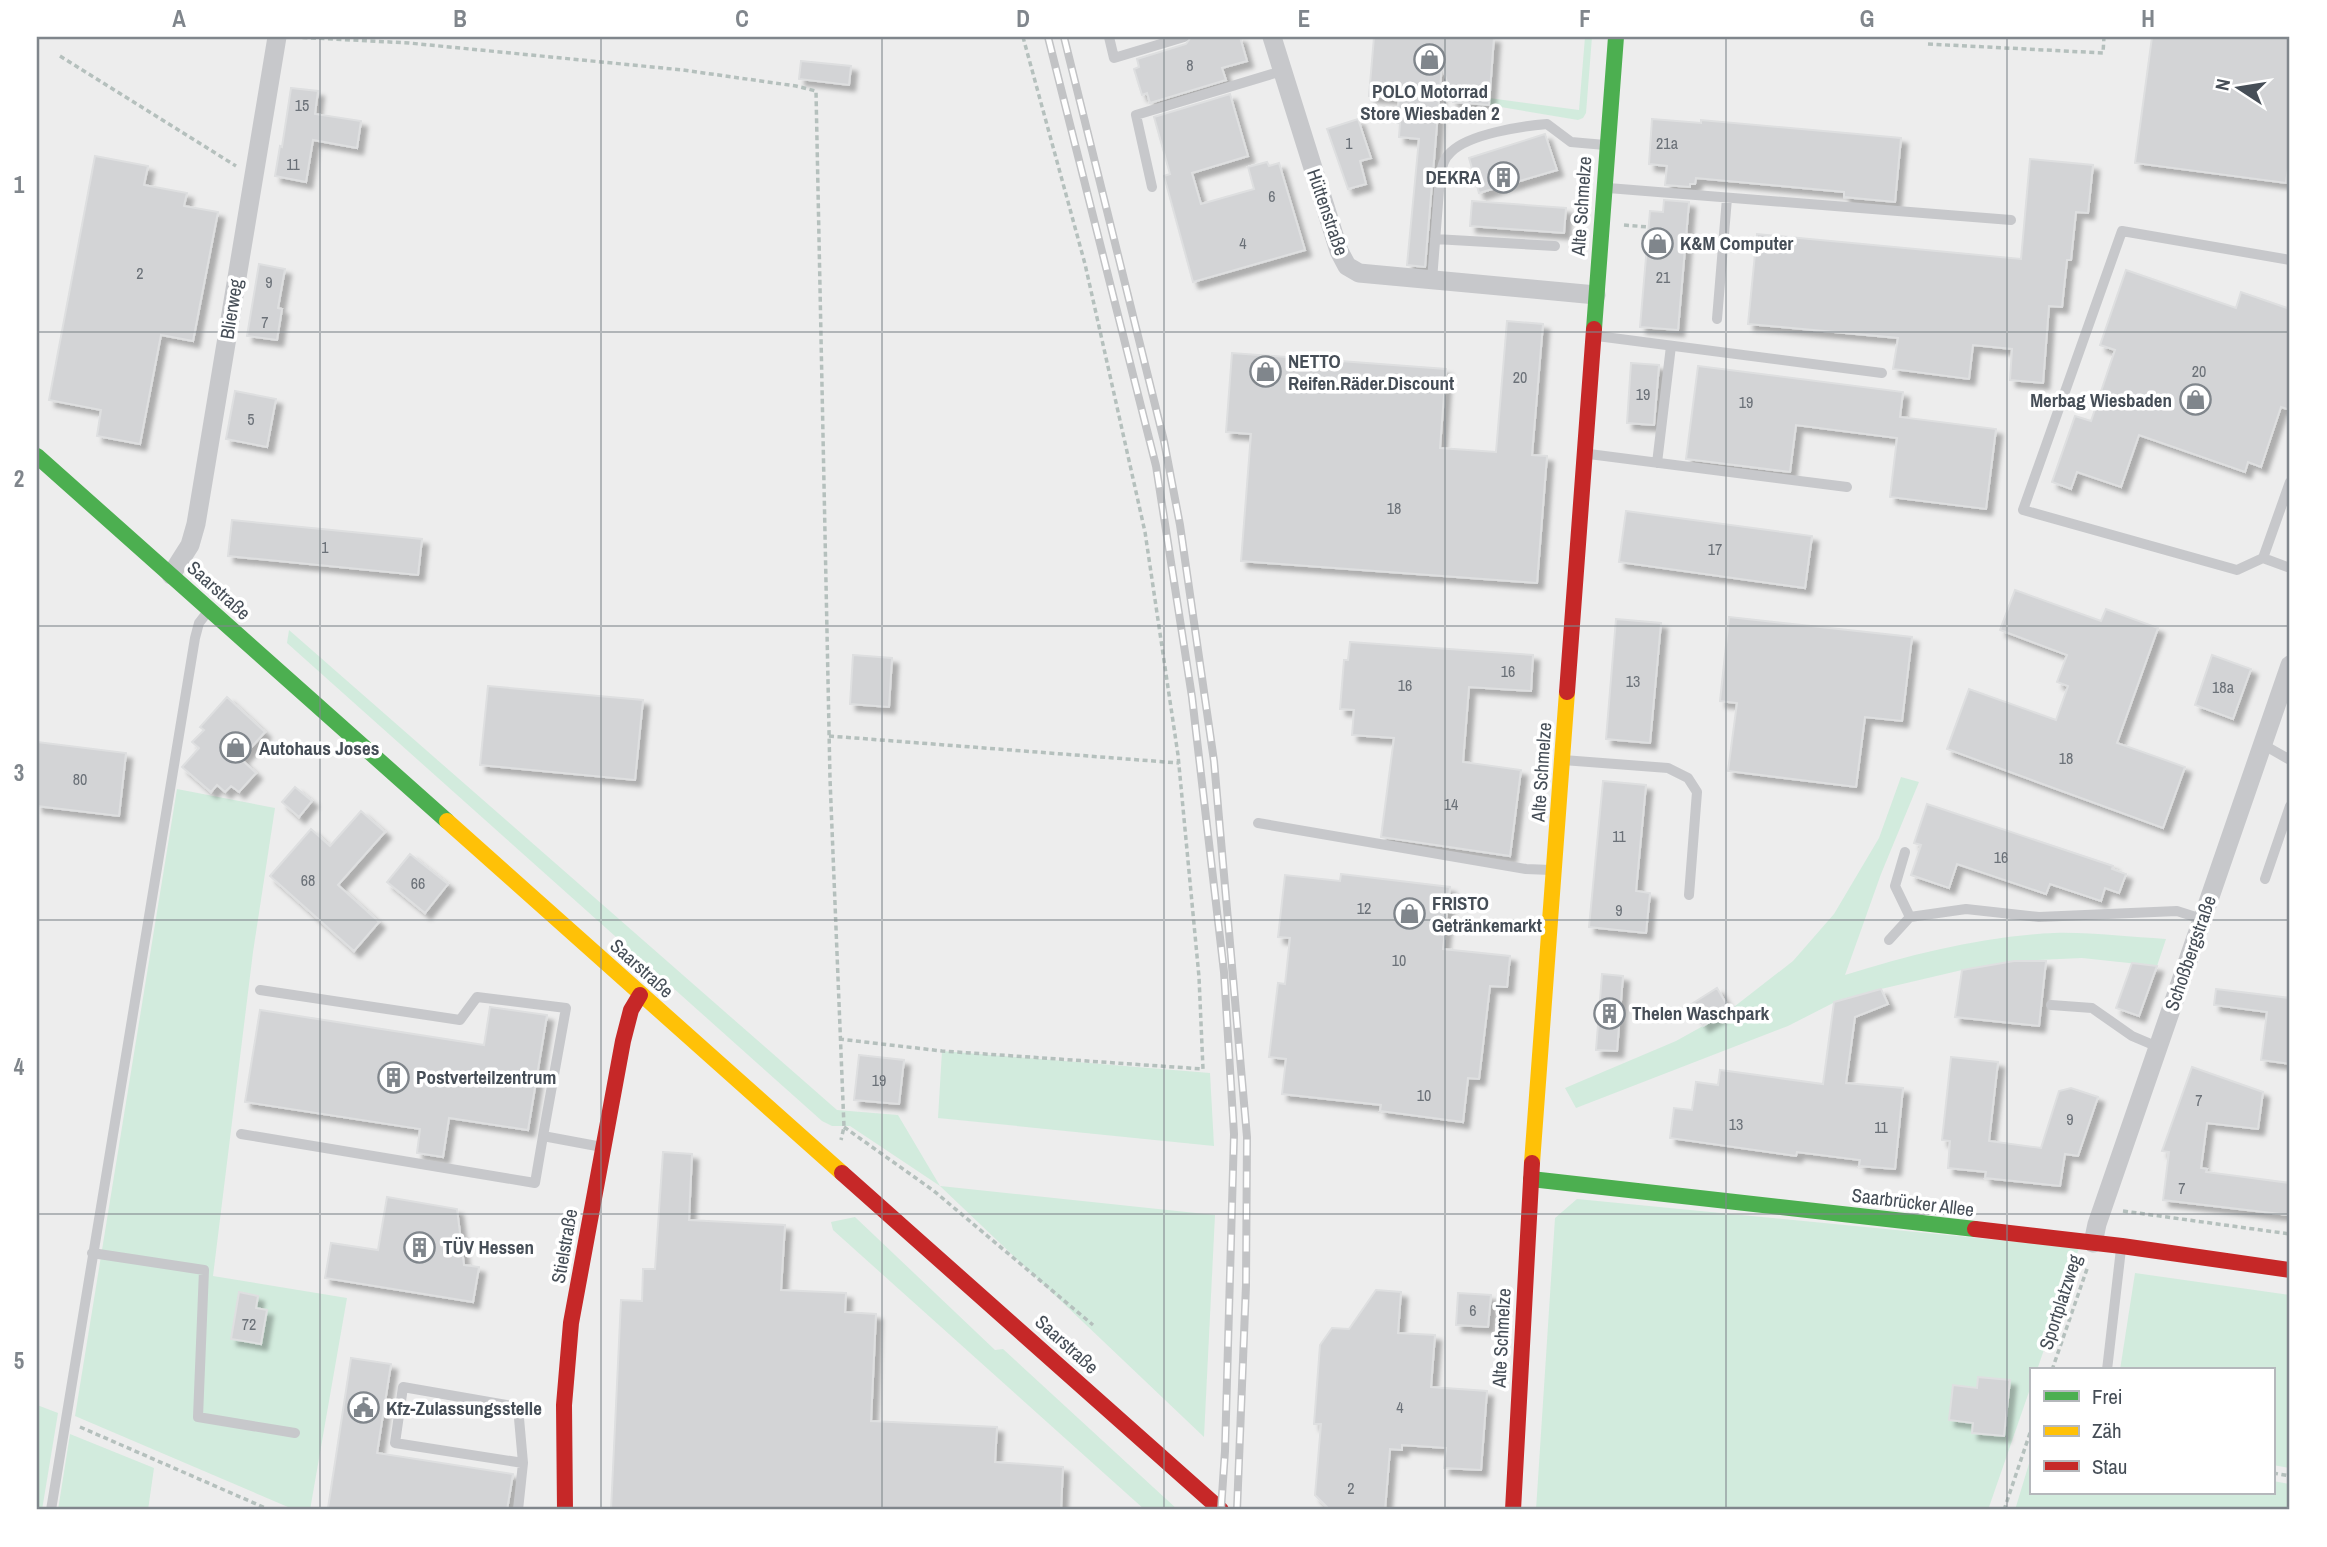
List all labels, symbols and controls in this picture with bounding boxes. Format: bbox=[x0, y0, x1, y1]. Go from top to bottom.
text: A bbox=[172, 3, 186, 34]
text: B bbox=[453, 3, 467, 34]
text: C bbox=[735, 3, 749, 34]
text: D bbox=[1016, 3, 1030, 34]
text: E bbox=[1298, 3, 1310, 34]
text: F bbox=[1579, 3, 1591, 34]
text: G bbox=[1860, 3, 1874, 34]
text: H bbox=[2141, 3, 2155, 34]
shop icon: POLO Motorrad Store Wiesbaden 2 bbox=[1413, 43, 1447, 77]
north arrow bbox=[2204, 52, 2274, 122]
house number: 8 bbox=[1186, 54, 1194, 76]
text: N bbox=[2208, 76, 2236, 93]
place label: POLO Motorrad Store Wiesbaden 2 bbox=[1360, 78, 1500, 126]
house number: 15 bbox=[295, 94, 309, 116]
house number: 1 bbox=[1345, 132, 1353, 154]
house number: 21a bbox=[1656, 132, 1679, 154]
house number: 11 bbox=[286, 153, 301, 175]
street label: Alte Schmelze bbox=[1564, 155, 1597, 258]
building icon: DEKRA bbox=[1487, 160, 1521, 194]
place label: DEKRA bbox=[1426, 164, 1482, 190]
street label: Hüttenstraße bbox=[1301, 165, 1355, 259]
text: 1 bbox=[14, 169, 25, 200]
house number: 6 bbox=[1268, 185, 1276, 207]
shop icon: K&M Computer bbox=[1640, 226, 1674, 260]
place label: K&M Computer bbox=[1680, 230, 1793, 256]
house number: 4 bbox=[1239, 232, 1247, 254]
house number: 2 bbox=[136, 262, 144, 284]
house number: 21 bbox=[1656, 266, 1671, 288]
house number: 9 bbox=[265, 271, 273, 293]
street label: Blierweg bbox=[213, 277, 249, 341]
house number: 7 bbox=[261, 311, 269, 333]
place label: NETTO Reifen.Räder.Discount bbox=[1288, 348, 1454, 396]
shop icon: NETTO Reifen.Räder.Discount bbox=[1248, 355, 1282, 389]
house number: 20 bbox=[2192, 360, 2206, 382]
house number: 20 bbox=[1513, 366, 1527, 388]
house number: 19 bbox=[1636, 383, 1650, 405]
shop icon: Merbag Wiesbaden bbox=[2178, 383, 2212, 417]
place label: Merbag Wiesbaden bbox=[2030, 387, 2172, 413]
house number: 19 bbox=[1739, 391, 1753, 413]
house number: 5 bbox=[247, 408, 255, 430]
text: 2 bbox=[14, 463, 24, 494]
house number: 18 bbox=[1387, 497, 1401, 519]
house number: 1 bbox=[321, 536, 329, 558]
house number: 17 bbox=[1708, 538, 1722, 560]
street label: Saarstraße bbox=[182, 555, 256, 625]
house number: 16 bbox=[1501, 660, 1515, 682]
house number: 13 bbox=[1626, 670, 1640, 692]
house number: 16 bbox=[1398, 674, 1412, 696]
house number: 18a bbox=[2212, 676, 2235, 698]
street label: Alte Schmelze bbox=[1524, 721, 1557, 824]
shop icon: Autohaus Joses bbox=[219, 731, 253, 765]
place label: Autohaus Joses bbox=[259, 735, 379, 761]
house number: 18 bbox=[2059, 747, 2073, 769]
text: 3 bbox=[14, 757, 24, 788]
house number: 80 bbox=[73, 768, 87, 790]
house number: 14 bbox=[1444, 793, 1458, 815]
house number: 11 bbox=[1612, 825, 1627, 847]
house number: 16 bbox=[1994, 846, 2008, 868]
house number: 68 bbox=[301, 869, 315, 891]
house number: 66 bbox=[411, 872, 425, 894]
place label: FRISTO Getränkemarkt bbox=[1432, 890, 1542, 938]
street label: Schoßbergstraße bbox=[2158, 892, 2222, 1014]
house number: 12 bbox=[1357, 897, 1371, 919]
shop icon: FRISTO Getränkemarkt bbox=[1392, 897, 1426, 931]
house number: 9 bbox=[1615, 899, 1623, 921]
street label: Saarstraße bbox=[605, 933, 679, 1003]
house number: 10 bbox=[1392, 949, 1406, 971]
building icon: Thelen Waschpark bbox=[1592, 996, 1626, 1030]
place label: Thelen Waschpark bbox=[1632, 1000, 1769, 1026]
text: 4 bbox=[14, 1051, 25, 1082]
building icon: Postverteilzentrum bbox=[376, 1060, 410, 1094]
place label: Postverteilzentrum bbox=[416, 1064, 556, 1090]
house number: 19 bbox=[872, 1069, 886, 1091]
house number: 10 bbox=[1417, 1084, 1431, 1106]
house number: 7 bbox=[2195, 1089, 2203, 1111]
house number: 9 bbox=[2066, 1108, 2074, 1130]
house number: 13 bbox=[1729, 1113, 1743, 1135]
house number: 11 bbox=[1874, 1116, 1889, 1138]
house number: 7 bbox=[2178, 1177, 2186, 1199]
street label: Saarbrücker Allee bbox=[1850, 1182, 1976, 1222]
street label: Stielstraße bbox=[545, 1207, 583, 1285]
building icon: TÜV Hessen bbox=[403, 1230, 437, 1264]
place label: TÜV Hessen bbox=[443, 1234, 534, 1260]
street label: Sportplatzweg bbox=[2032, 1251, 2088, 1353]
street label: Alte Schmelze bbox=[1485, 1288, 1517, 1389]
house number: 6 bbox=[1469, 1299, 1477, 1321]
street label: Saarstraße bbox=[1030, 1309, 1104, 1379]
house number: 72 bbox=[242, 1313, 256, 1335]
text: 5 bbox=[14, 1345, 24, 1376]
legend bbox=[2030, 1368, 2274, 1494]
text: Frei bbox=[2092, 1382, 2123, 1411]
public building icon: Kfz-Zulassungsstelle bbox=[346, 1391, 380, 1425]
place label: Kfz-Zulassungsstelle bbox=[386, 1395, 542, 1421]
house number: 4 bbox=[1396, 1396, 1404, 1418]
text: Zäh bbox=[2092, 1416, 2122, 1445]
text: Stau bbox=[2092, 1452, 2127, 1481]
house number: 2 bbox=[1347, 1477, 1355, 1499]

